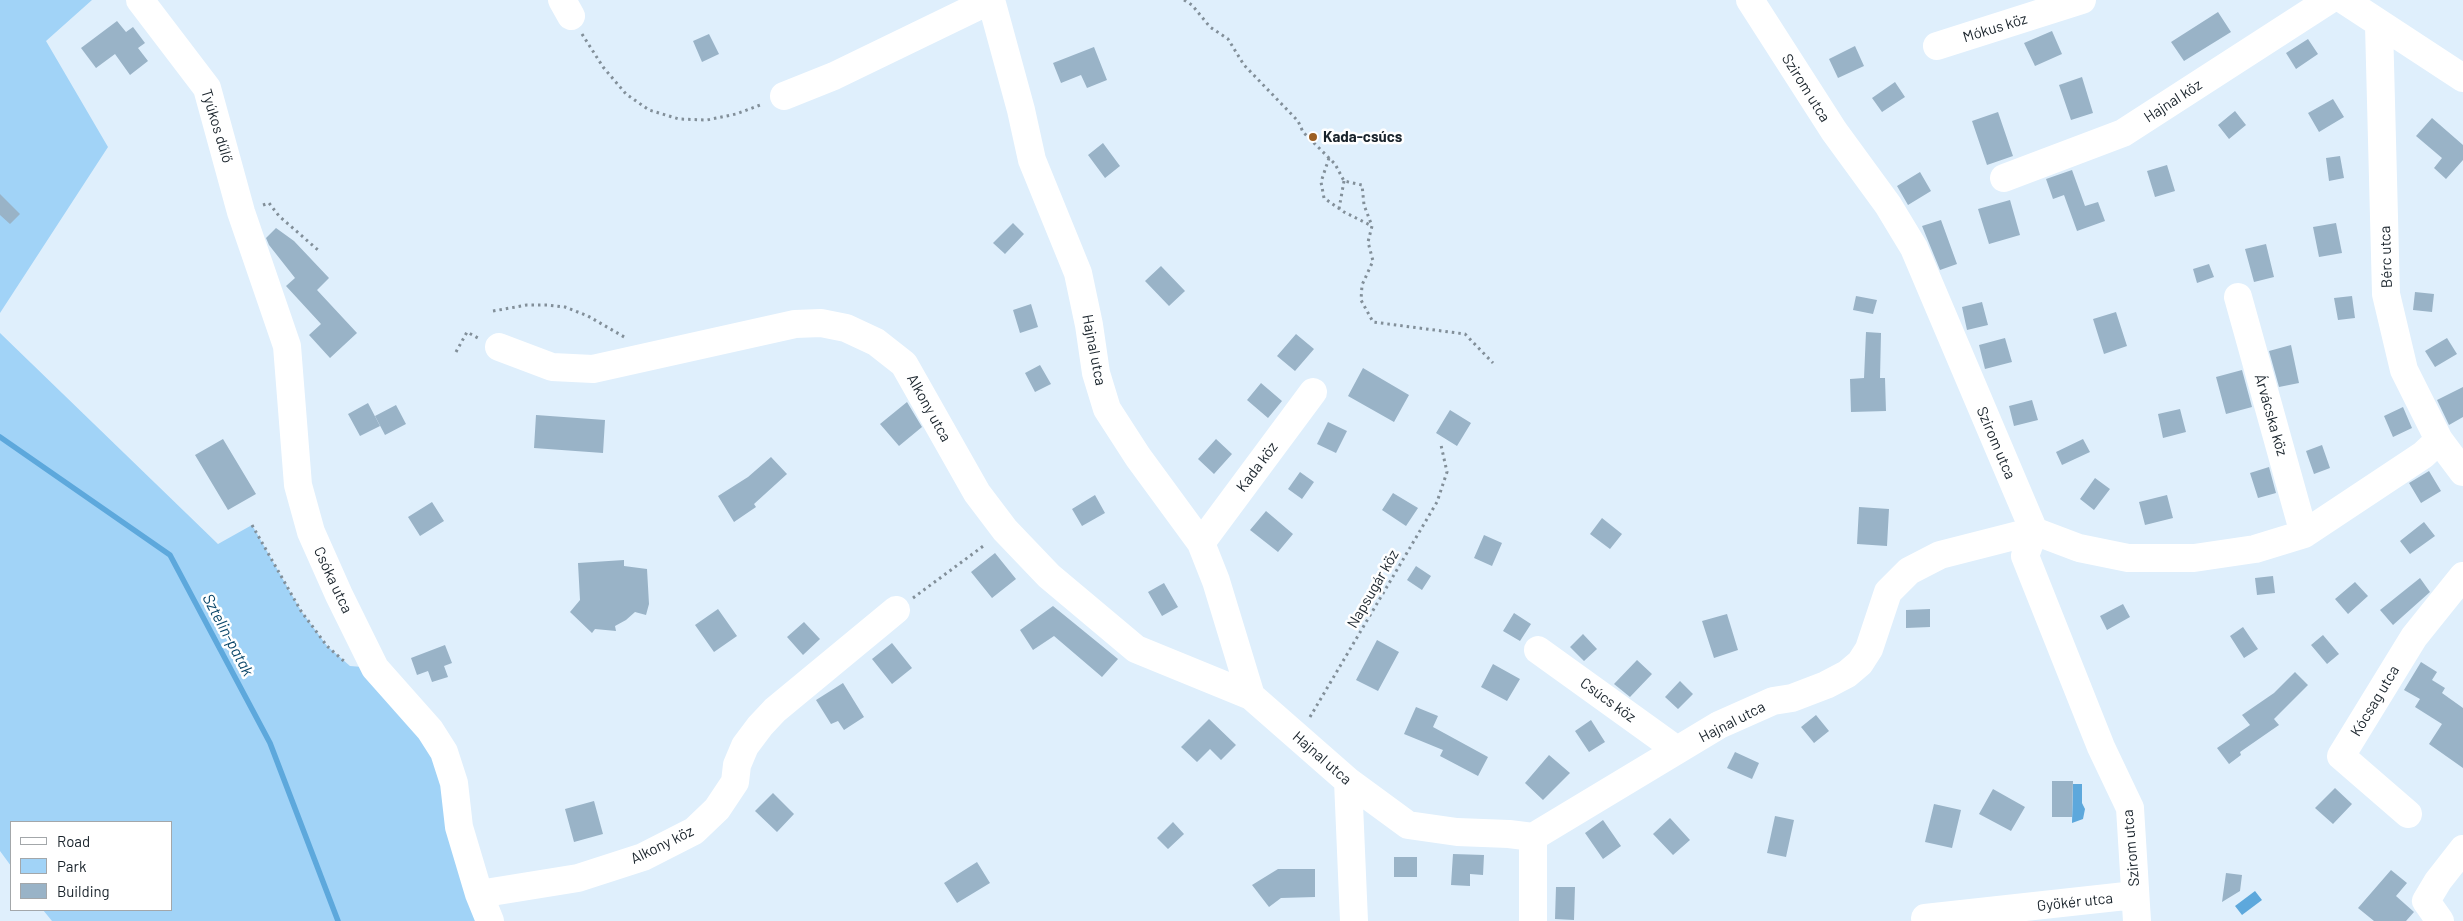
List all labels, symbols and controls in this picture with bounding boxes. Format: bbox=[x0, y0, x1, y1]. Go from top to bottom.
street label: Mókus köz bbox=[1961, 10, 2029, 46]
street label: Szirom utca bbox=[1778, 51, 1834, 125]
street label: Hajnal köz bbox=[2141, 76, 2205, 126]
street label: Tyúkos dűlő bbox=[197, 87, 237, 165]
place label: Kada-csúcs bbox=[1323, 128, 1402, 146]
marker: Kada-csúcs bbox=[1307, 131, 1319, 143]
street label: Bérc utca bbox=[2376, 226, 2396, 288]
street label: Hajnal utca bbox=[1078, 313, 1110, 387]
street label: Alkony utca bbox=[903, 371, 955, 445]
street label: Árvácska köz bbox=[2251, 372, 2291, 458]
street label: Szirom utca bbox=[1973, 404, 2019, 482]
street label: Kada köz bbox=[1232, 439, 1282, 495]
street label: Csóka utca bbox=[310, 544, 356, 616]
street label: Napsugár köz bbox=[1343, 547, 1403, 631]
water label: Sztelin-patak bbox=[198, 591, 258, 679]
street label: Kócsag utca bbox=[2347, 662, 2403, 740]
street label: Csúcs köz bbox=[1577, 674, 1639, 726]
street label: Hajnal utca bbox=[1696, 698, 1768, 746]
street label: Hajnal utca bbox=[1289, 728, 1355, 788]
street label: Szirom utca bbox=[2119, 809, 2143, 887]
legend bbox=[10, 821, 172, 911]
street label: Alkony köz bbox=[628, 822, 696, 868]
text: Road bbox=[57, 832, 90, 850]
text: Park bbox=[57, 857, 86, 875]
text: Building bbox=[57, 882, 110, 900]
street label: Gyökér utca bbox=[2036, 889, 2114, 915]

